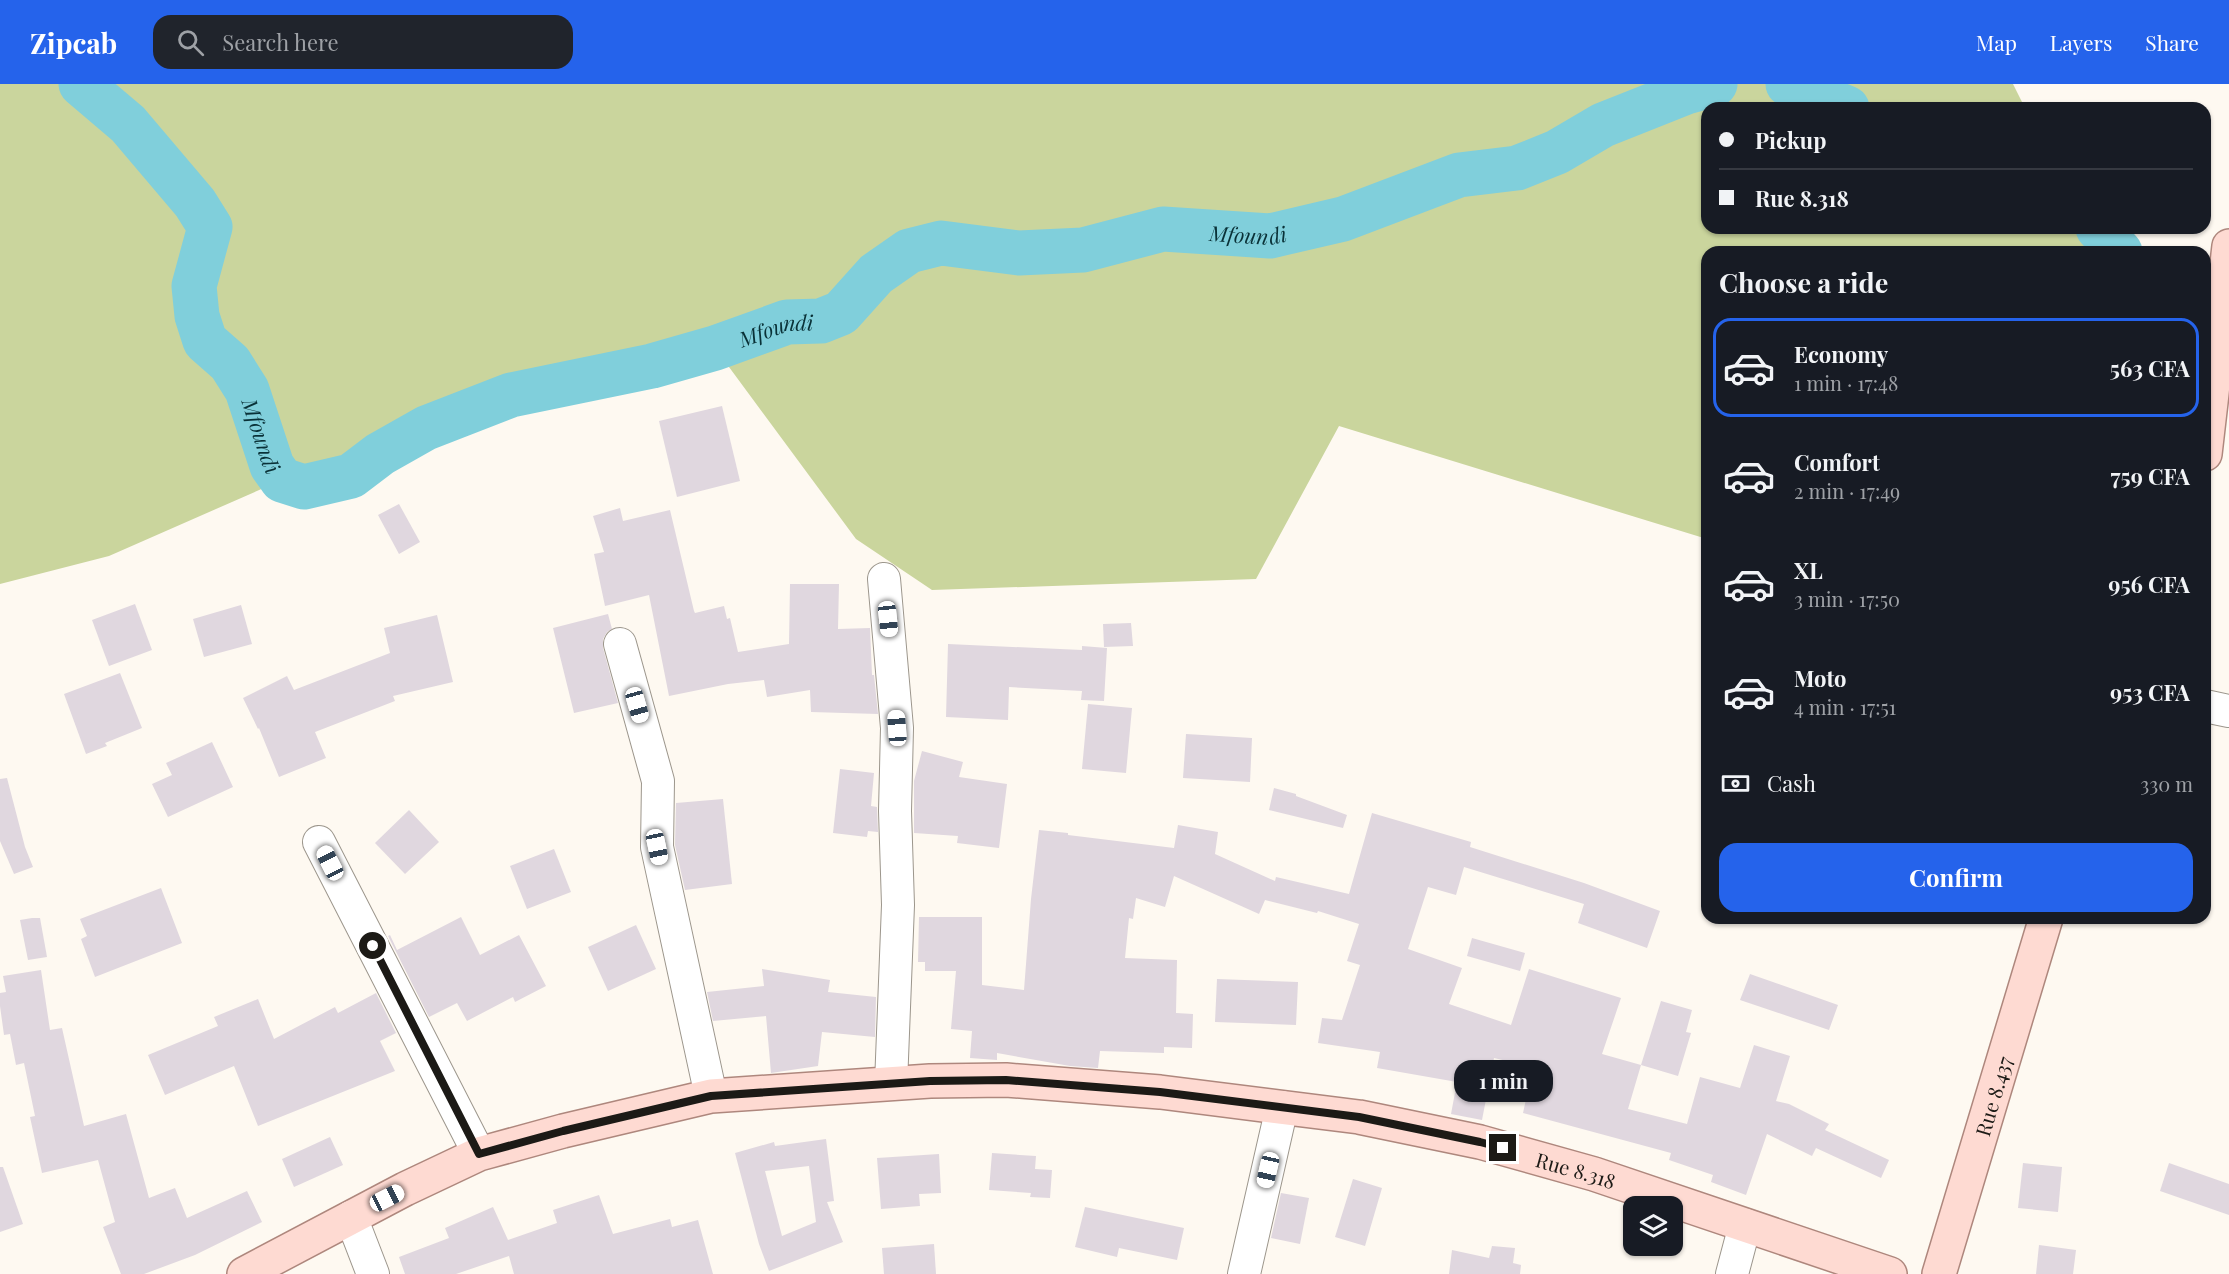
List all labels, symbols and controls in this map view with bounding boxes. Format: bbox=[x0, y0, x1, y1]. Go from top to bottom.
search box bbox=[153, 15, 573, 69]
text: Zipcab bbox=[30, 24, 117, 61]
icon: search bbox=[174, 26, 207, 59]
text: Search here bbox=[222, 27, 339, 57]
text: Map bbox=[1976, 28, 2017, 56]
text: Layers bbox=[2050, 28, 2112, 56]
text: Share bbox=[2145, 28, 2199, 56]
text: Pickup bbox=[1755, 125, 1826, 155]
text: Rue 8.318 bbox=[1755, 183, 1849, 213]
water label: Mfoundi bbox=[1208, 218, 1290, 250]
text: Choose a ride bbox=[1719, 264, 1888, 300]
water label: Mfoundi bbox=[734, 307, 814, 353]
text: Economy bbox=[1794, 339, 1888, 369]
icon: car bbox=[1722, 341, 1776, 395]
text: 563 CFA bbox=[2110, 353, 2190, 383]
text: 1 min · 17:48 bbox=[1794, 369, 1898, 396]
water label: Mfoundi bbox=[236, 393, 287, 480]
text: Comfort bbox=[1794, 447, 1880, 477]
icon: car bbox=[1722, 449, 1776, 503]
text: 759 CFA bbox=[2111, 461, 2190, 491]
text: 2 min · 17:49 bbox=[1794, 477, 1900, 504]
text: XL bbox=[1794, 555, 1823, 585]
icon: car bbox=[1722, 557, 1776, 611]
text: 956 CFA bbox=[2108, 569, 2190, 599]
text: 3 min · 17:50 bbox=[1794, 585, 1900, 612]
car bbox=[877, 600, 899, 638]
text: Moto bbox=[1794, 663, 1847, 693]
icon: car bbox=[1722, 665, 1776, 719]
text: 953 CFA bbox=[2110, 677, 2190, 707]
car bbox=[623, 685, 651, 725]
text: 4 min · 17:51 bbox=[1794, 693, 1896, 720]
car bbox=[887, 709, 907, 747]
icon: cash bbox=[1719, 767, 1752, 800]
text: Cash bbox=[1767, 768, 1816, 798]
text: 330 m bbox=[2140, 770, 2193, 797]
car bbox=[644, 828, 670, 866]
car bbox=[314, 843, 346, 883]
button: Confirm bbox=[1719, 843, 2193, 912]
route start bbox=[359, 932, 386, 959]
street label: Rue 8.437 bbox=[1968, 1053, 2017, 1139]
callout: 1 min bbox=[1454, 1061, 1552, 1103]
text: 1 min bbox=[1479, 1067, 1528, 1094]
route end bbox=[1489, 1134, 1516, 1161]
street label: Rue 8.318 bbox=[1533, 1145, 1620, 1194]
car bbox=[1255, 1150, 1281, 1190]
car bbox=[367, 1182, 407, 1214]
map controls bbox=[1623, 1196, 1683, 1256]
button: layers bbox=[1623, 1196, 1683, 1256]

